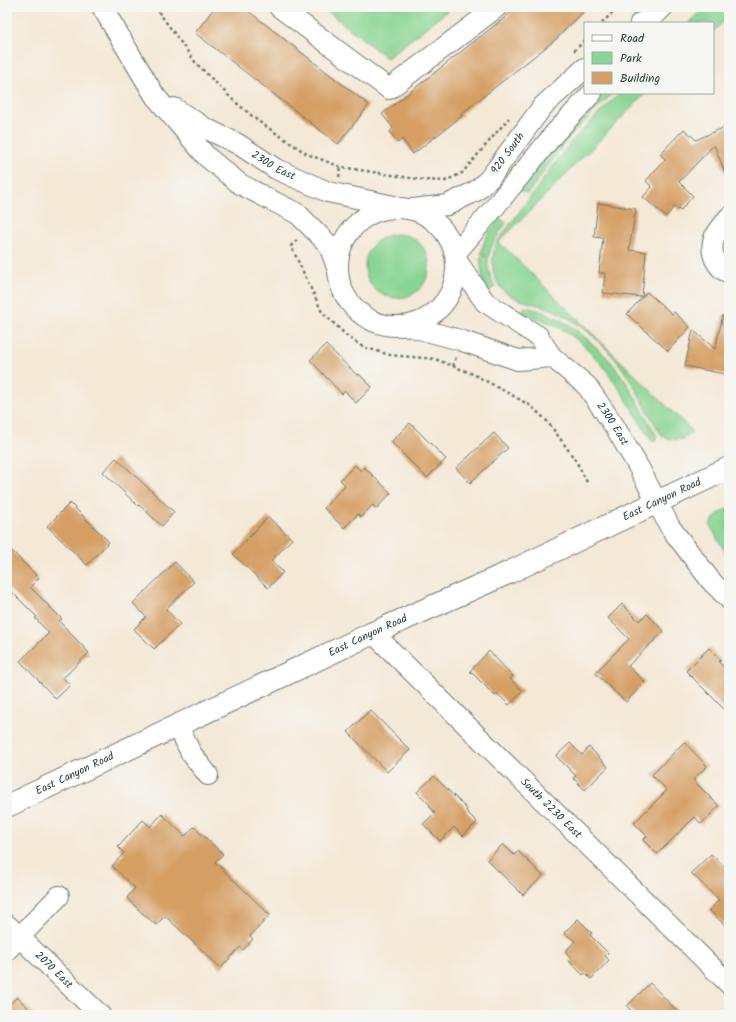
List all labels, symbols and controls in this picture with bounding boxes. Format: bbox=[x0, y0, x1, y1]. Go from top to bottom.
legend bbox=[584, 22, 714, 94]
text: Road bbox=[620, 29, 645, 48]
text: Park bbox=[620, 49, 642, 68]
text: Building bbox=[620, 69, 660, 88]
street label: 920 South bbox=[486, 129, 530, 178]
street label: 2300 East bbox=[247, 146, 299, 186]
street label: 2300 East bbox=[592, 399, 633, 450]
street label: East Canyon Road bbox=[620, 473, 705, 526]
street label: East Canyon Road bbox=[325, 610, 411, 662]
street label: East Canyon Road bbox=[32, 747, 118, 800]
street label: South 2230 East bbox=[516, 774, 586, 844]
street label: 2070 East bbox=[30, 947, 78, 994]

